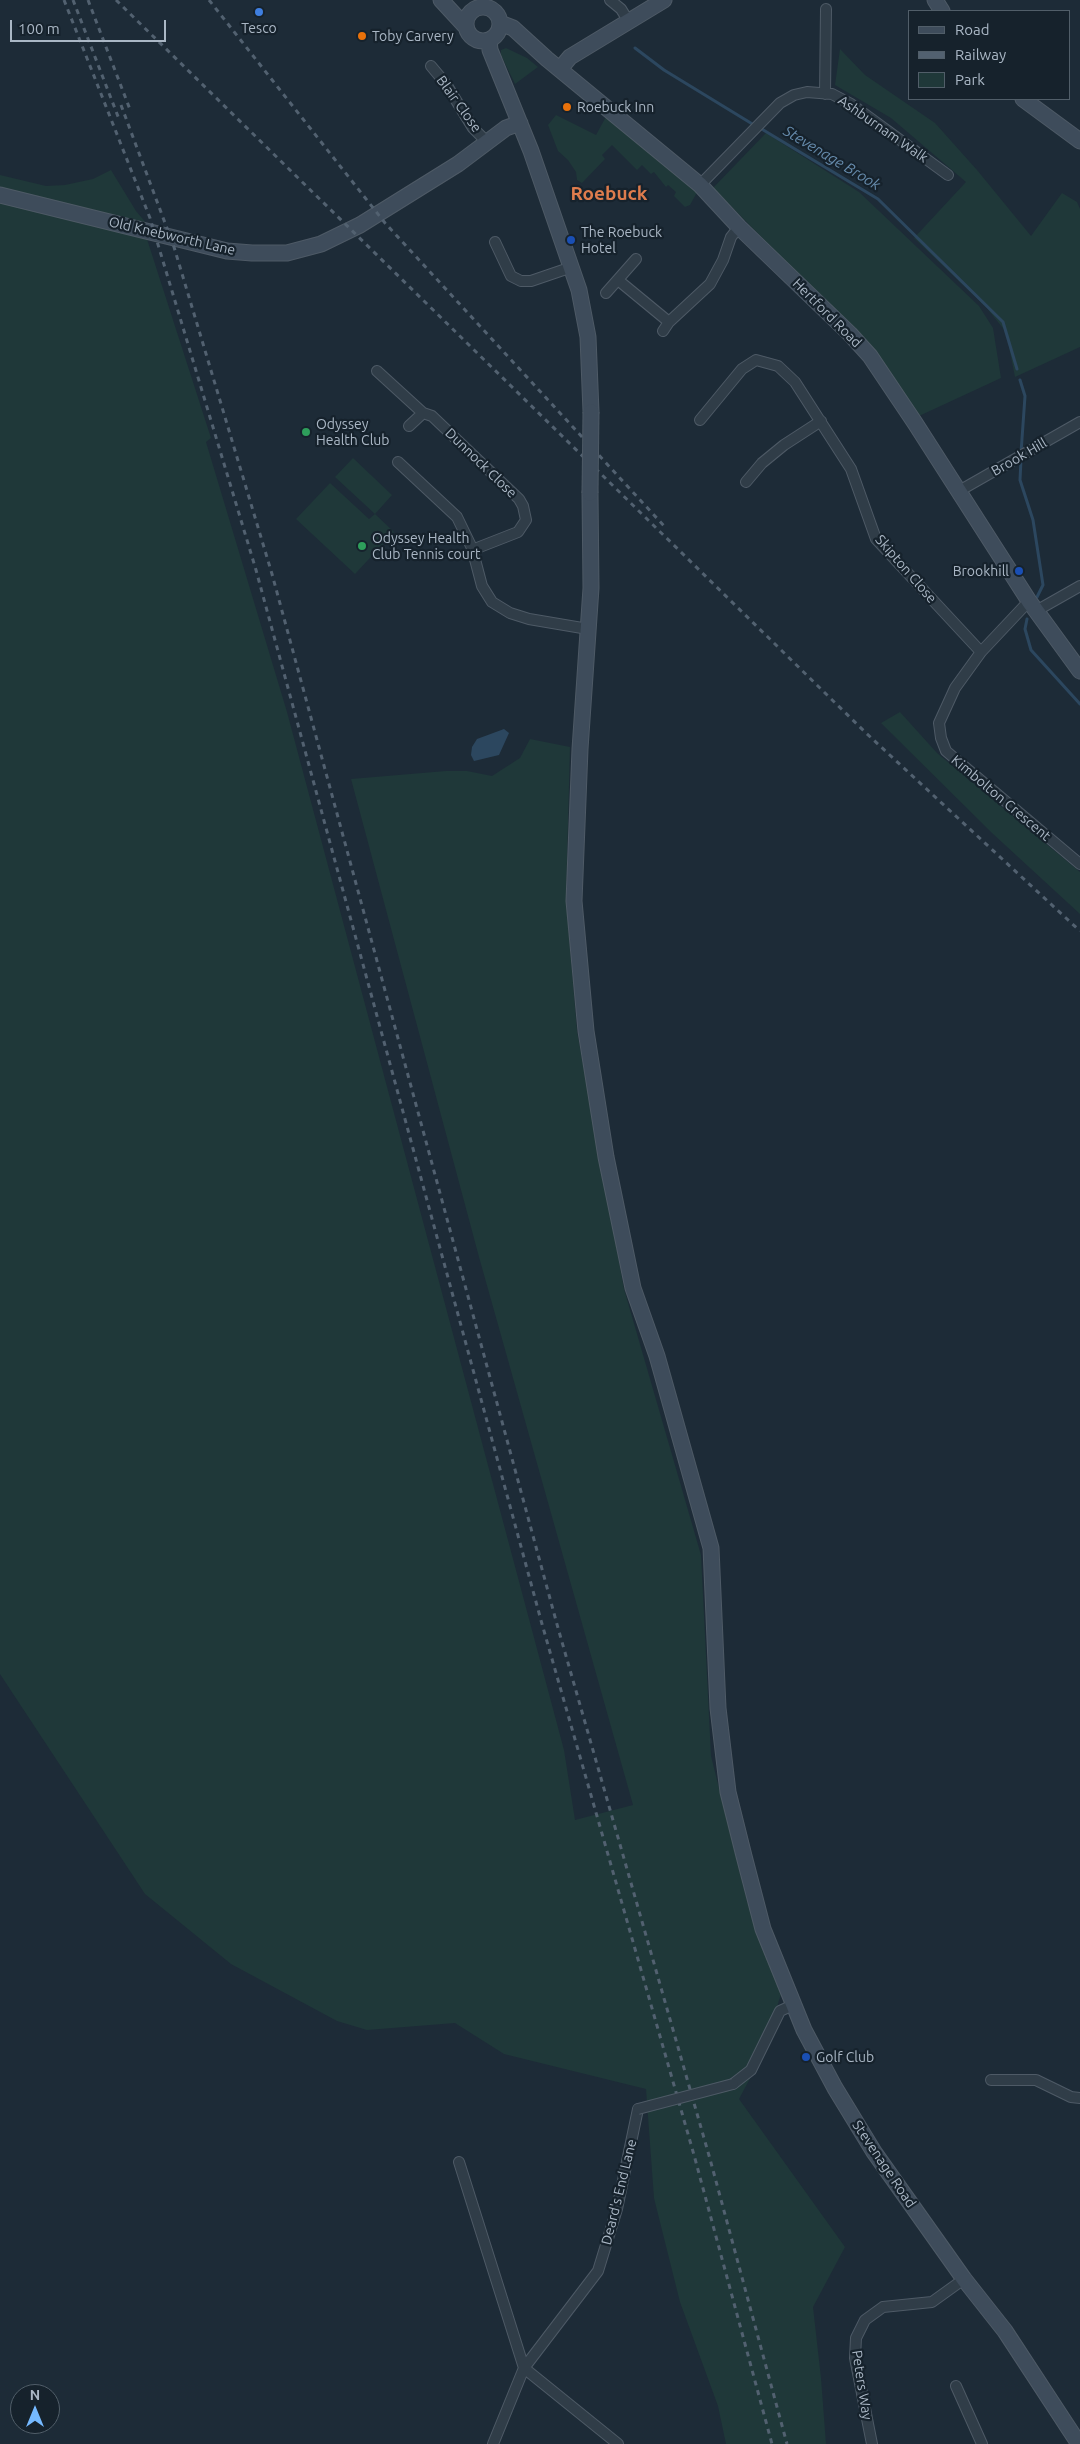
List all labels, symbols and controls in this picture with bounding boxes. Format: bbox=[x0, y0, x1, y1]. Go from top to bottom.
marker: Tesco bbox=[253, 6, 265, 18]
scale bar bbox=[12, 10, 169, 42]
legend bbox=[908, 10, 1070, 100]
text: 100 m bbox=[18, 20, 60, 37]
place label: Tesco bbox=[241, 20, 277, 36]
text: Road bbox=[955, 21, 990, 38]
place label: Toby Carvery bbox=[372, 28, 454, 44]
marker: Toby Carvery bbox=[356, 30, 368, 42]
text: Railway bbox=[955, 46, 1006, 63]
text: Park bbox=[955, 71, 985, 88]
street label: Blair Close bbox=[433, 72, 485, 136]
street label: Ashburnam Walk bbox=[835, 92, 931, 166]
place label: Roebuck Inn bbox=[577, 99, 654, 115]
marker: Roebuck Inn bbox=[561, 101, 573, 113]
water label: Stevenage Brook bbox=[780, 122, 884, 194]
district label: Roebuck bbox=[571, 183, 647, 205]
street label: Old Knebworth Lane bbox=[107, 213, 237, 259]
place label: The Roebuck Hotel bbox=[581, 224, 662, 256]
marker: The Roebuck Hotel bbox=[565, 234, 577, 246]
street label: Hertford Road bbox=[789, 275, 865, 351]
place label: Odyssey Health Club bbox=[316, 416, 389, 448]
street label: Dunnock Close bbox=[442, 425, 520, 501]
marker: Odyssey Health Club bbox=[300, 426, 312, 438]
street label: Brook Hill bbox=[988, 434, 1050, 480]
place label: Odyssey Health Club Tennis court bbox=[372, 530, 481, 562]
street label: Skipton Close bbox=[872, 531, 940, 607]
marker: Odyssey Health Club Tennis court bbox=[356, 540, 368, 552]
place label: Brookhill bbox=[953, 563, 1009, 579]
marker: Brookhill bbox=[1013, 565, 1025, 577]
street label: Kimbolton Crescent bbox=[948, 752, 1054, 844]
place label: Golf Club bbox=[816, 2049, 874, 2065]
marker: Golf Club bbox=[800, 2051, 812, 2063]
street label: Stevenage Road bbox=[849, 2117, 919, 2211]
street label: Deard's End Lane bbox=[598, 2137, 640, 2247]
street label: Peters Way bbox=[848, 2349, 876, 2421]
north arrow bbox=[10, 2384, 60, 2434]
text: N bbox=[30, 2387, 40, 2403]

